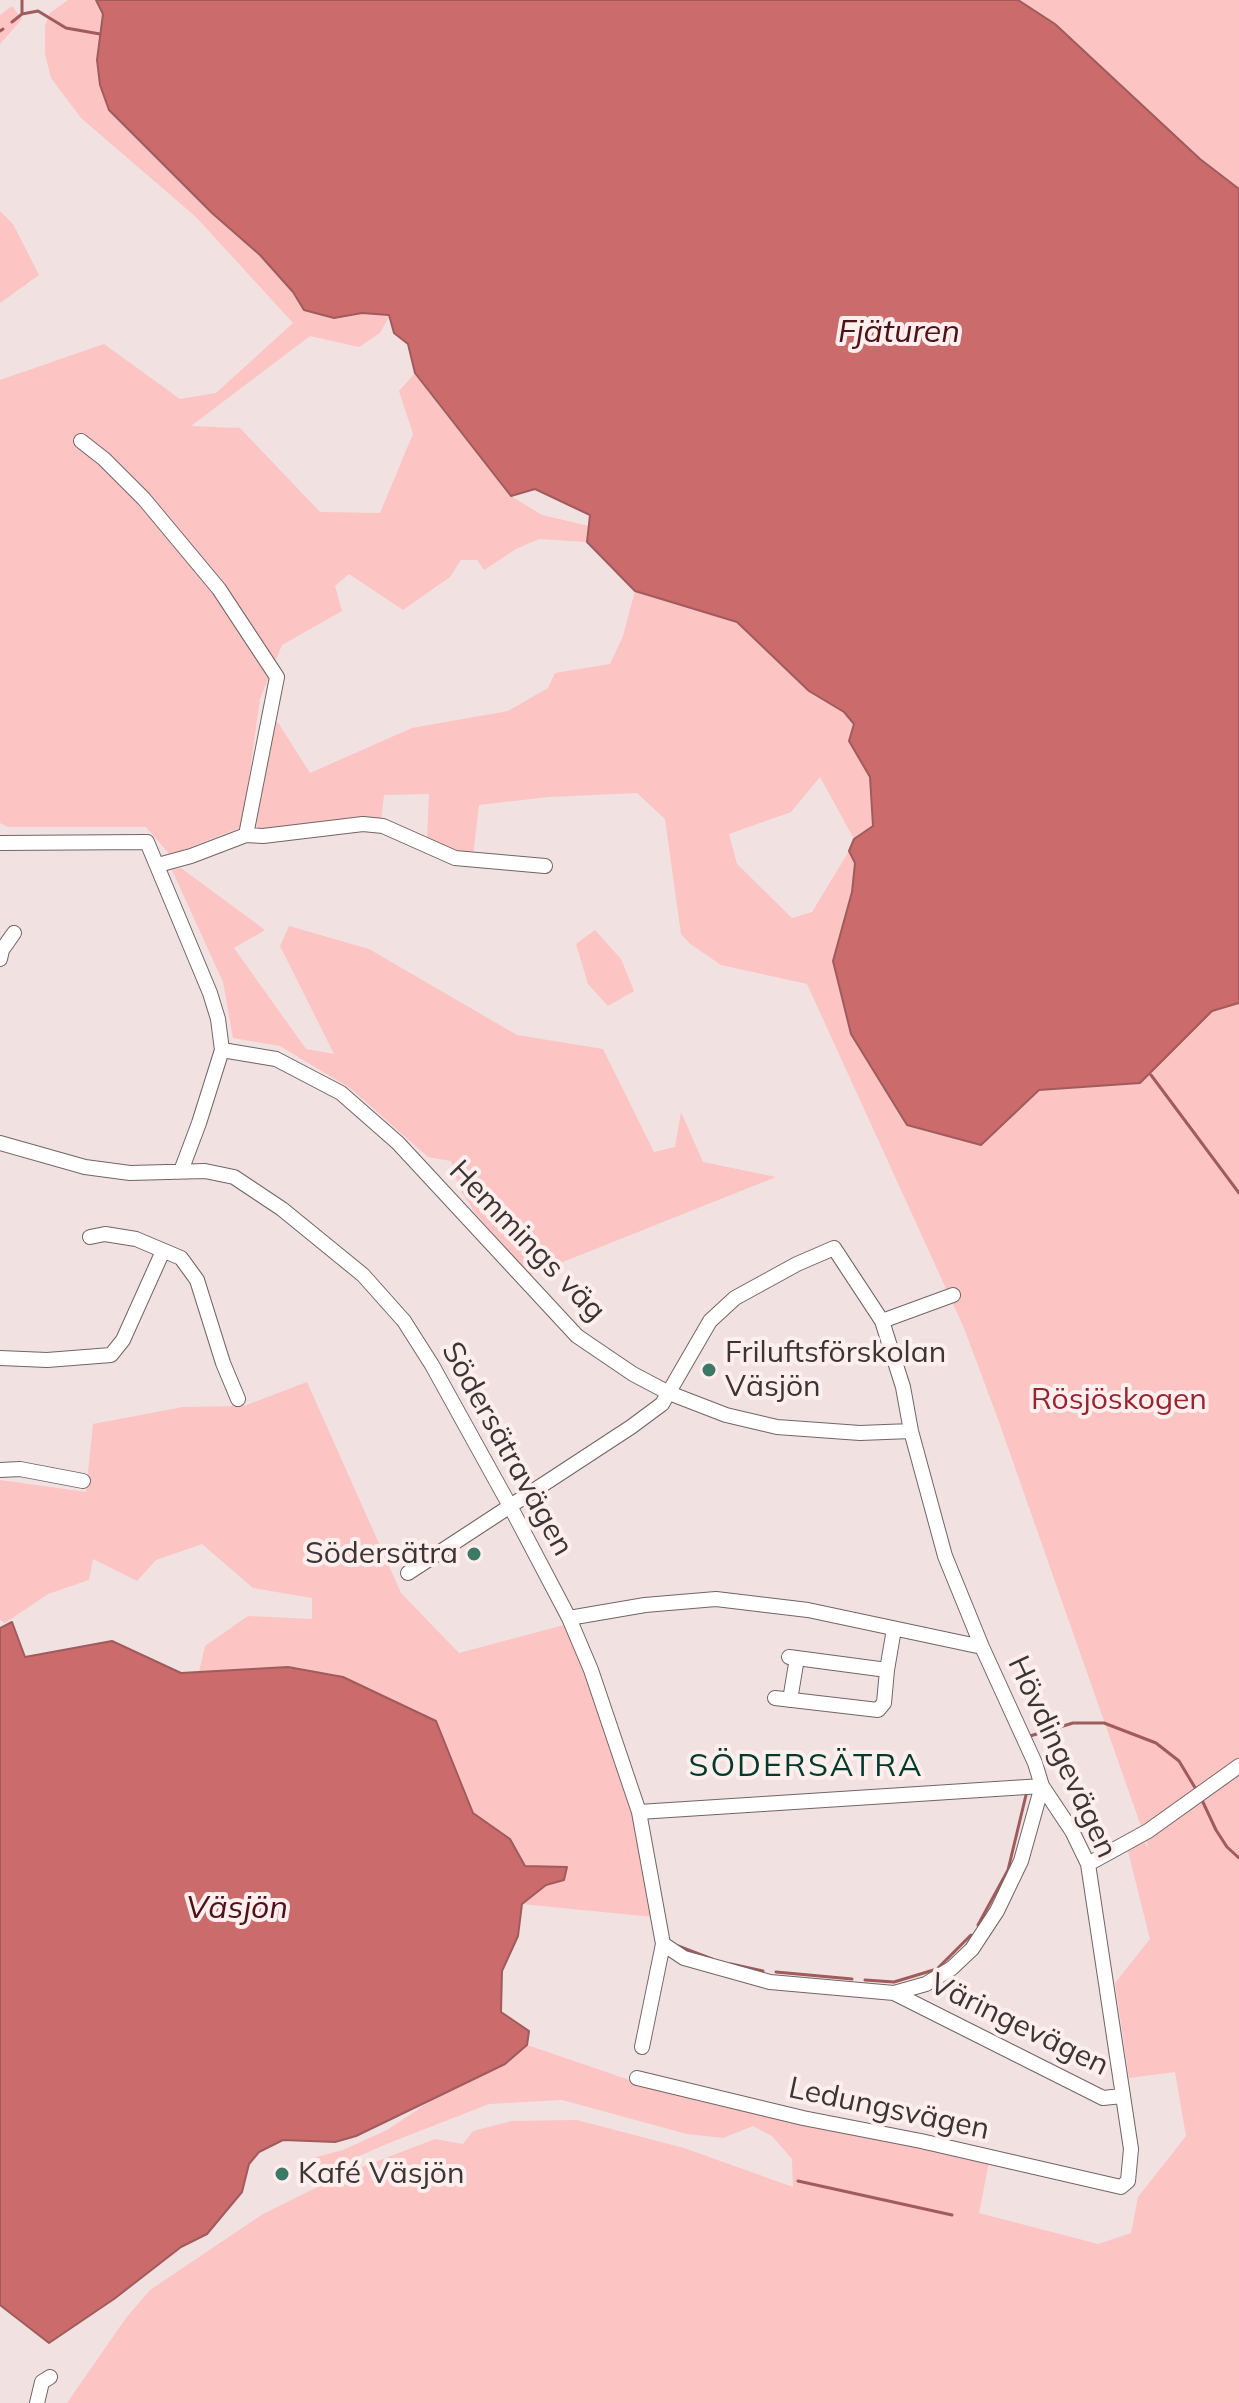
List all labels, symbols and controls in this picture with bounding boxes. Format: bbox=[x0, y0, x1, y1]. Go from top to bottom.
water label: Fjäturen bbox=[838, 313, 960, 351]
street label: Hemmings väg bbox=[441, 1153, 613, 1329]
place label: Friluftsförskolan Väsjön bbox=[725, 1335, 946, 1406]
street label: Södersätravägen bbox=[433, 1336, 581, 1562]
marker: Friluftsförskolan Väsjön bbox=[700, 1361, 718, 1379]
park label: Rösjöskogen bbox=[1031, 1382, 1207, 1418]
place label: Södersätra bbox=[305, 1536, 458, 1572]
marker: Södersätra bbox=[465, 1545, 483, 1563]
street label: Hövdingevägen bbox=[1000, 1650, 1124, 1864]
district label: SÖDERSÄTRA bbox=[688, 1747, 924, 1785]
water label: Väsjön bbox=[186, 1889, 288, 1927]
street label: Väringevägen bbox=[924, 1966, 1114, 2084]
street label: Ledungsvägen bbox=[785, 2070, 993, 2148]
place label: Kafé Väsjön bbox=[298, 2156, 465, 2192]
marker: Kafé Väsjön bbox=[273, 2165, 291, 2183]

